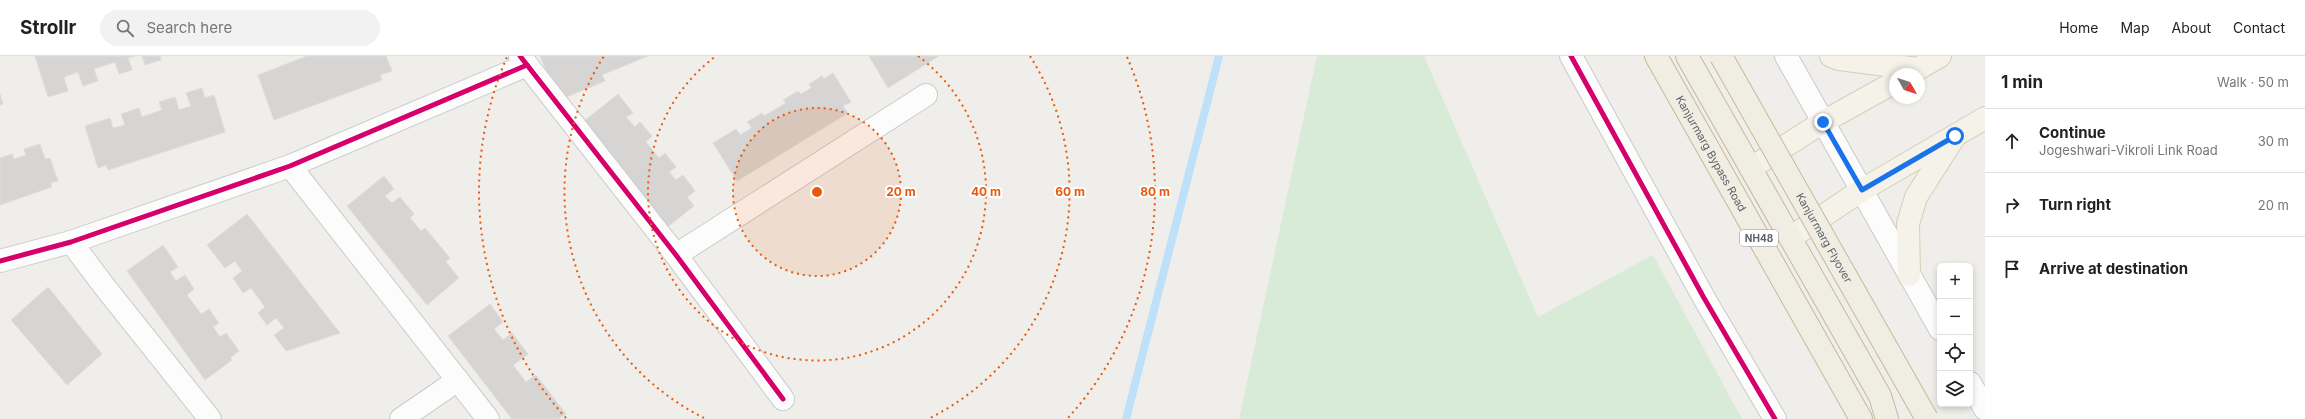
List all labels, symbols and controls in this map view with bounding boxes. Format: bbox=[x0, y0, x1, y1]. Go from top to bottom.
search box bbox=[100, 10, 380, 46]
text: Strollr bbox=[20, 16, 76, 39]
icon: search bbox=[114, 17, 136, 39]
text: Search here bbox=[146, 18, 232, 37]
text: Home bbox=[2059, 19, 2098, 36]
text: Map bbox=[2120, 19, 2150, 36]
text: About bbox=[2172, 19, 2211, 36]
text: Contact bbox=[2233, 19, 2285, 36]
north arrow bbox=[1889, 68, 1925, 104]
text: 1 min bbox=[2001, 72, 2043, 92]
text: Walk · 50 m bbox=[2217, 74, 2289, 90]
street label: Kanjurmarg Bypass Road bbox=[1673, 93, 1749, 214]
route end bbox=[1814, 113, 1832, 131]
text: Continue bbox=[2039, 123, 2106, 142]
route start bbox=[1946, 127, 1964, 145]
icon: ahead bbox=[2001, 130, 2023, 152]
text: 30 m bbox=[2258, 133, 2289, 149]
text: Jogeshwari-Vikroli Link Road bbox=[2039, 142, 2218, 158]
text: 20 m bbox=[886, 184, 916, 199]
text: 40 m bbox=[971, 184, 1001, 199]
text: 60 m bbox=[1055, 184, 1085, 199]
text: 80 m bbox=[1140, 184, 1170, 199]
centre of rings bbox=[810, 185, 824, 199]
street label: Kanjurmarg Flyover bbox=[1793, 190, 1855, 285]
icon: right bbox=[2001, 194, 2023, 216]
text: Turn right bbox=[2039, 195, 2111, 214]
text: 20 m bbox=[2258, 197, 2289, 213]
road number: NH48 bbox=[1740, 230, 1778, 246]
icon: arrive bbox=[2001, 258, 2023, 280]
text: Arrive at destination bbox=[2039, 259, 2188, 278]
map controls bbox=[1937, 263, 1973, 407]
button: + bbox=[1937, 263, 1973, 299]
button: − bbox=[1937, 299, 1973, 335]
button: locate bbox=[1937, 335, 1973, 371]
button: layers bbox=[1937, 371, 1973, 407]

